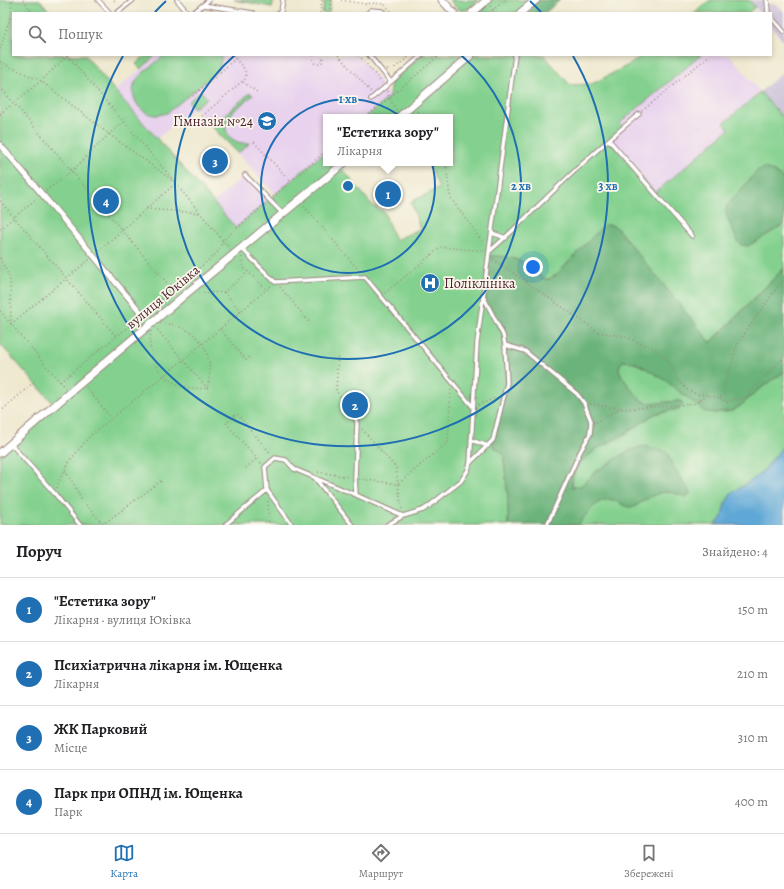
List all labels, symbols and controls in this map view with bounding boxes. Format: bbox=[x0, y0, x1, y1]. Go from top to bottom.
search box bbox=[12, 12, 772, 56]
icon: search bbox=[26, 23, 48, 45]
text: Пошук bbox=[58, 24, 103, 44]
text: 1 хв bbox=[339, 91, 357, 107]
school or university icon: Гімназія №24 bbox=[256, 110, 278, 132]
place label: Гімназія №24 bbox=[173, 112, 253, 131]
popup bbox=[323, 114, 453, 166]
text: "Естетика зору" bbox=[337, 122, 439, 142]
text: Лікарня bbox=[337, 142, 382, 159]
pin: 3 bbox=[202, 146, 228, 176]
text: 2 хв bbox=[511, 178, 531, 194]
text: 3 хв bbox=[598, 178, 618, 194]
centre of rings bbox=[341, 179, 355, 193]
pin: 1 bbox=[375, 179, 401, 209]
pin: 4 bbox=[93, 186, 119, 216]
your location bbox=[523, 257, 543, 277]
street label: вулиця Юківка bbox=[122, 260, 204, 333]
hospital icon: Поліклініка bbox=[419, 272, 441, 294]
place label: Поліклініка bbox=[444, 274, 516, 293]
pin: 2 bbox=[342, 390, 368, 420]
text: Поруч bbox=[16, 540, 62, 563]
text: Знайдено: 4 bbox=[702, 543, 768, 560]
text: "Естетика зору" bbox=[54, 591, 156, 611]
text: 1 bbox=[27, 601, 31, 618]
text: 150 m bbox=[738, 601, 768, 618]
text: Лікарня · вулиця Юківка bbox=[54, 611, 191, 628]
text: Психіатрична лікарня ім. Ющенка bbox=[54, 655, 283, 675]
text: 2 bbox=[26, 665, 32, 682]
text: 210 m bbox=[737, 665, 768, 682]
text: Лікарня bbox=[54, 675, 99, 692]
text: ЖК Парковий bbox=[54, 719, 147, 739]
text: 3 bbox=[26, 729, 32, 746]
text: 310 m bbox=[738, 729, 768, 746]
text: Місце bbox=[54, 739, 87, 756]
text: Парк при ОПНД ім. Ющенка bbox=[54, 783, 243, 803]
text: 4 bbox=[26, 793, 32, 810]
text: 400 m bbox=[735, 793, 768, 810]
text: Парк bbox=[54, 803, 83, 820]
tab: Карта bbox=[110, 842, 138, 881]
tab: Маршрут bbox=[359, 842, 403, 881]
tab: Збережені bbox=[624, 842, 674, 881]

